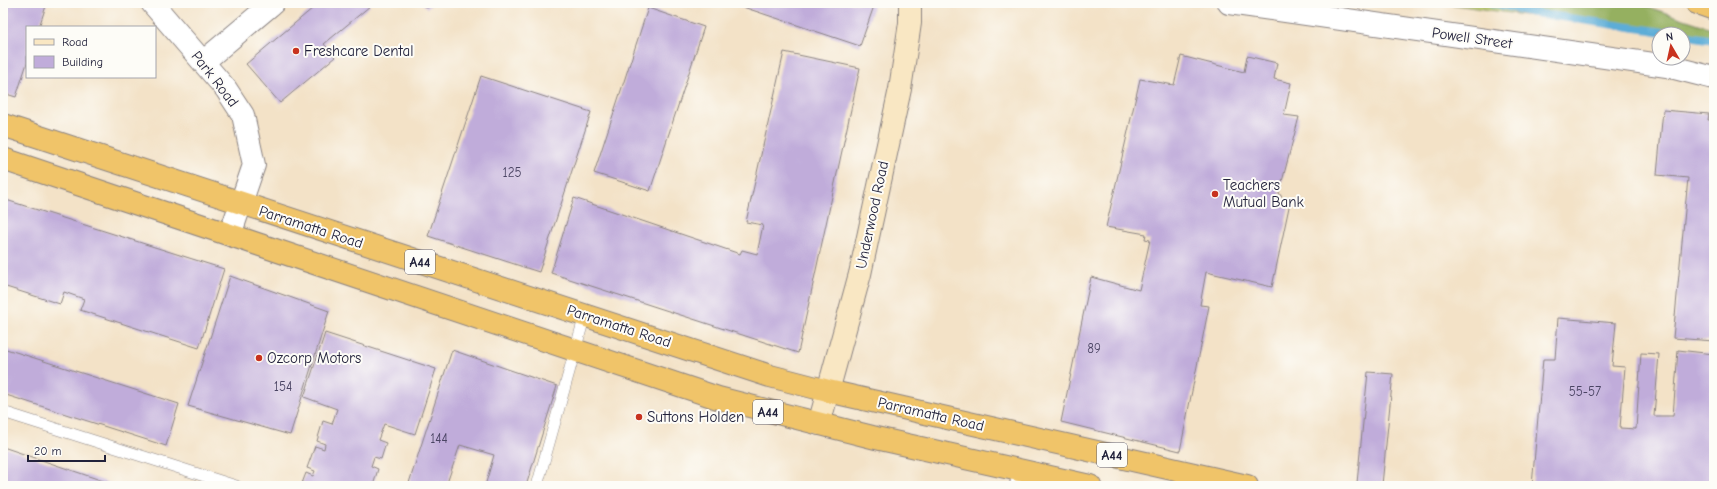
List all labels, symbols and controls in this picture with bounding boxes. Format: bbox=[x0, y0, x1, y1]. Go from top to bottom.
street label: Powell Street bbox=[1431, 23, 1514, 53]
legend bbox=[26, 26, 156, 78]
north arrow bbox=[1651, 26, 1691, 66]
text: N bbox=[1665, 30, 1674, 44]
text: Road bbox=[62, 35, 88, 49]
place label: Freshcare Dental bbox=[304, 42, 413, 60]
marker: Freshcare Dental bbox=[291, 46, 301, 56]
street label: Park Road bbox=[188, 47, 242, 111]
text: Building bbox=[62, 55, 103, 69]
street label: Underwood Road bbox=[852, 159, 892, 271]
house number: 125 bbox=[503, 165, 522, 180]
place label: Teachers Mutual Bank bbox=[1223, 176, 1305, 211]
marker: Teachers Mutual Bank bbox=[1210, 189, 1220, 199]
street label: Parramatta Road bbox=[257, 202, 365, 252]
road number: A44 bbox=[405, 250, 435, 274]
street label: Parramatta Road bbox=[565, 301, 673, 351]
house number: 89 bbox=[1087, 341, 1101, 356]
place label: Ozcorp Motors bbox=[267, 349, 361, 367]
marker: Ozcorp Motors bbox=[254, 353, 264, 363]
house number: 154 bbox=[274, 379, 292, 394]
house number: 55-57 bbox=[1569, 384, 1601, 399]
street label: Parramatta Road bbox=[876, 393, 986, 435]
road number: A44 bbox=[753, 400, 783, 424]
place label: Suttons Holden bbox=[647, 408, 744, 426]
marker: Suttons Holden bbox=[634, 412, 644, 422]
house number: 144 bbox=[430, 431, 448, 446]
scale bar bbox=[28, 437, 105, 463]
road number: A44 bbox=[1097, 443, 1127, 467]
text: 20 m bbox=[34, 444, 62, 458]

